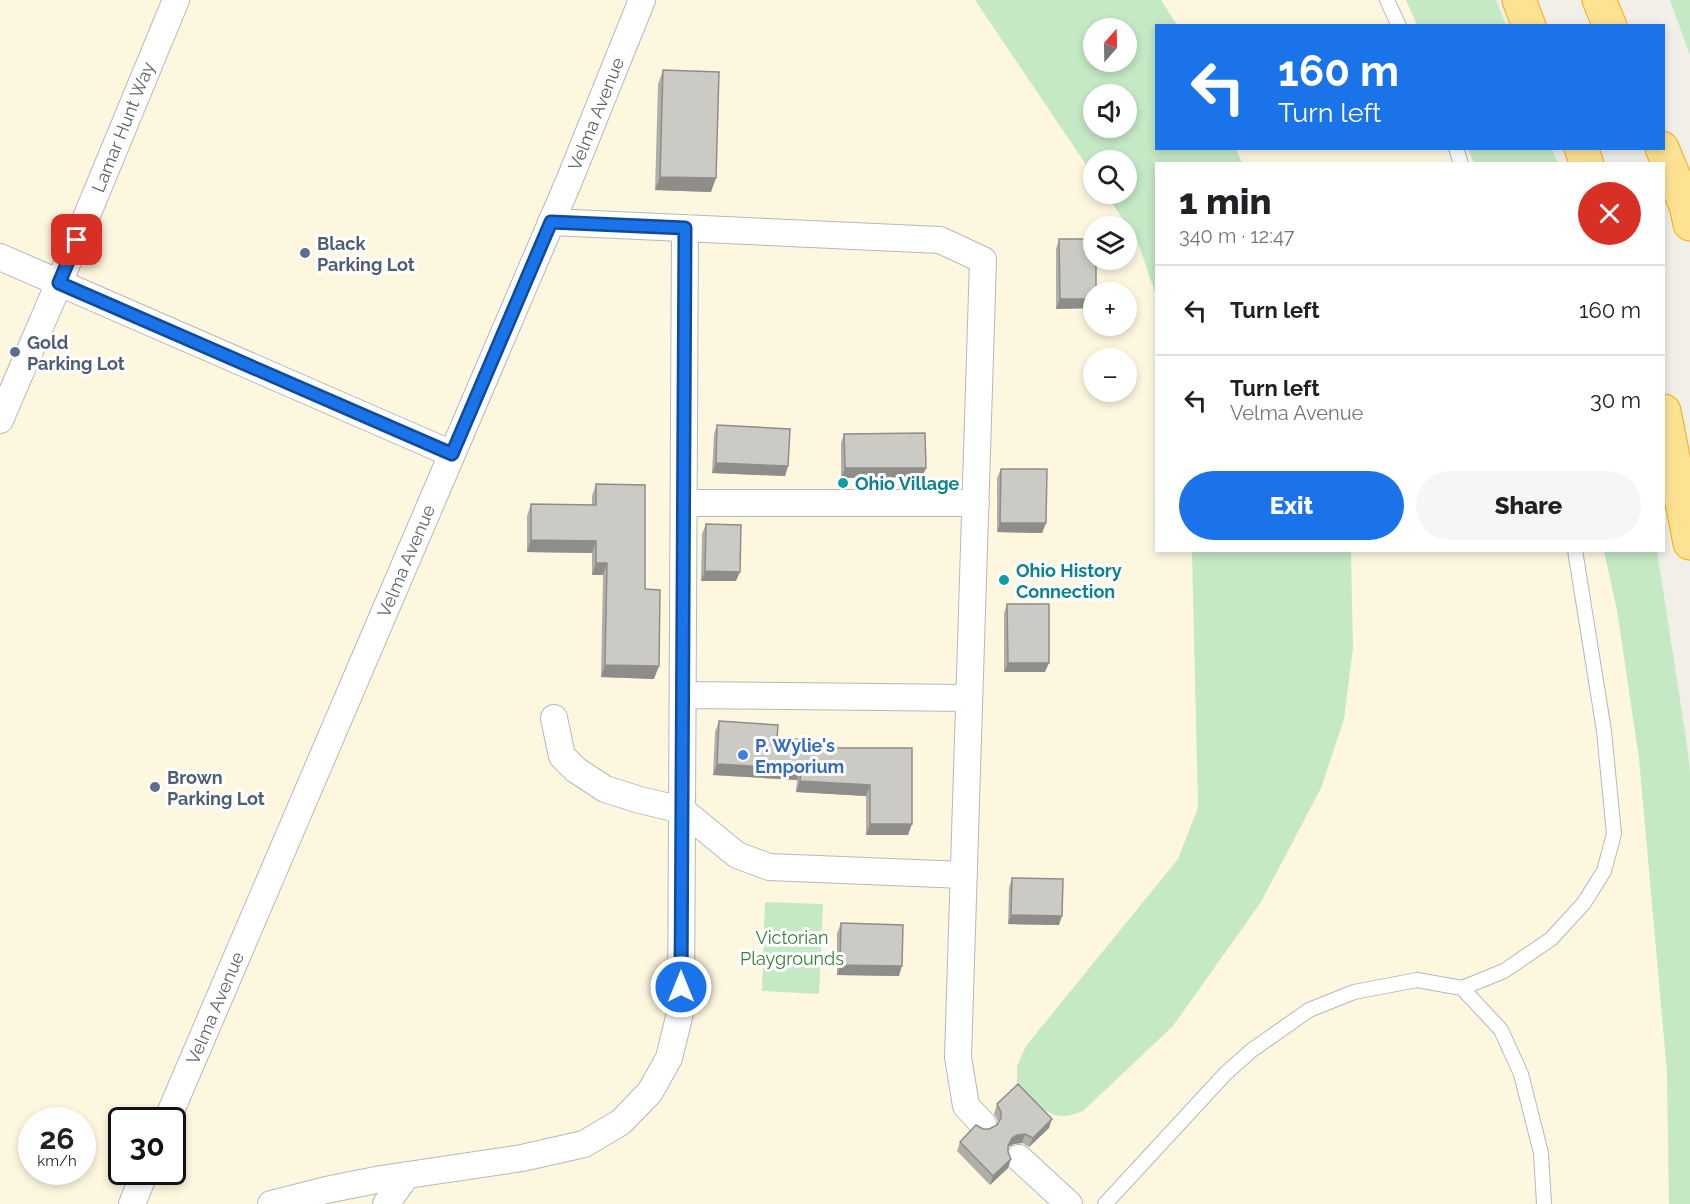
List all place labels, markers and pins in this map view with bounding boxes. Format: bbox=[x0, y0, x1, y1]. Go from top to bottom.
pin bbox=[51, 214, 102, 265]
place label: Black Parking Lot bbox=[317, 233, 415, 275]
marker: Black Parking Lot bbox=[298, 246, 312, 260]
place label: Gold Parking Lot bbox=[27, 332, 125, 374]
marker: Gold Parking Lot bbox=[8, 345, 22, 359]
place label: Ohio Village bbox=[855, 473, 960, 494]
marker: Ohio Village bbox=[836, 476, 850, 490]
place label: Ohio History Connection bbox=[1016, 560, 1122, 602]
marker: Ohio History Connection bbox=[997, 573, 1011, 587]
place label: P. Wylie's Emporium bbox=[755, 735, 844, 777]
marker: P. Wylie's Emporium bbox=[736, 748, 750, 762]
place label: Brown Parking Lot bbox=[167, 767, 265, 809]
marker: Brown Parking Lot bbox=[148, 780, 162, 794]

